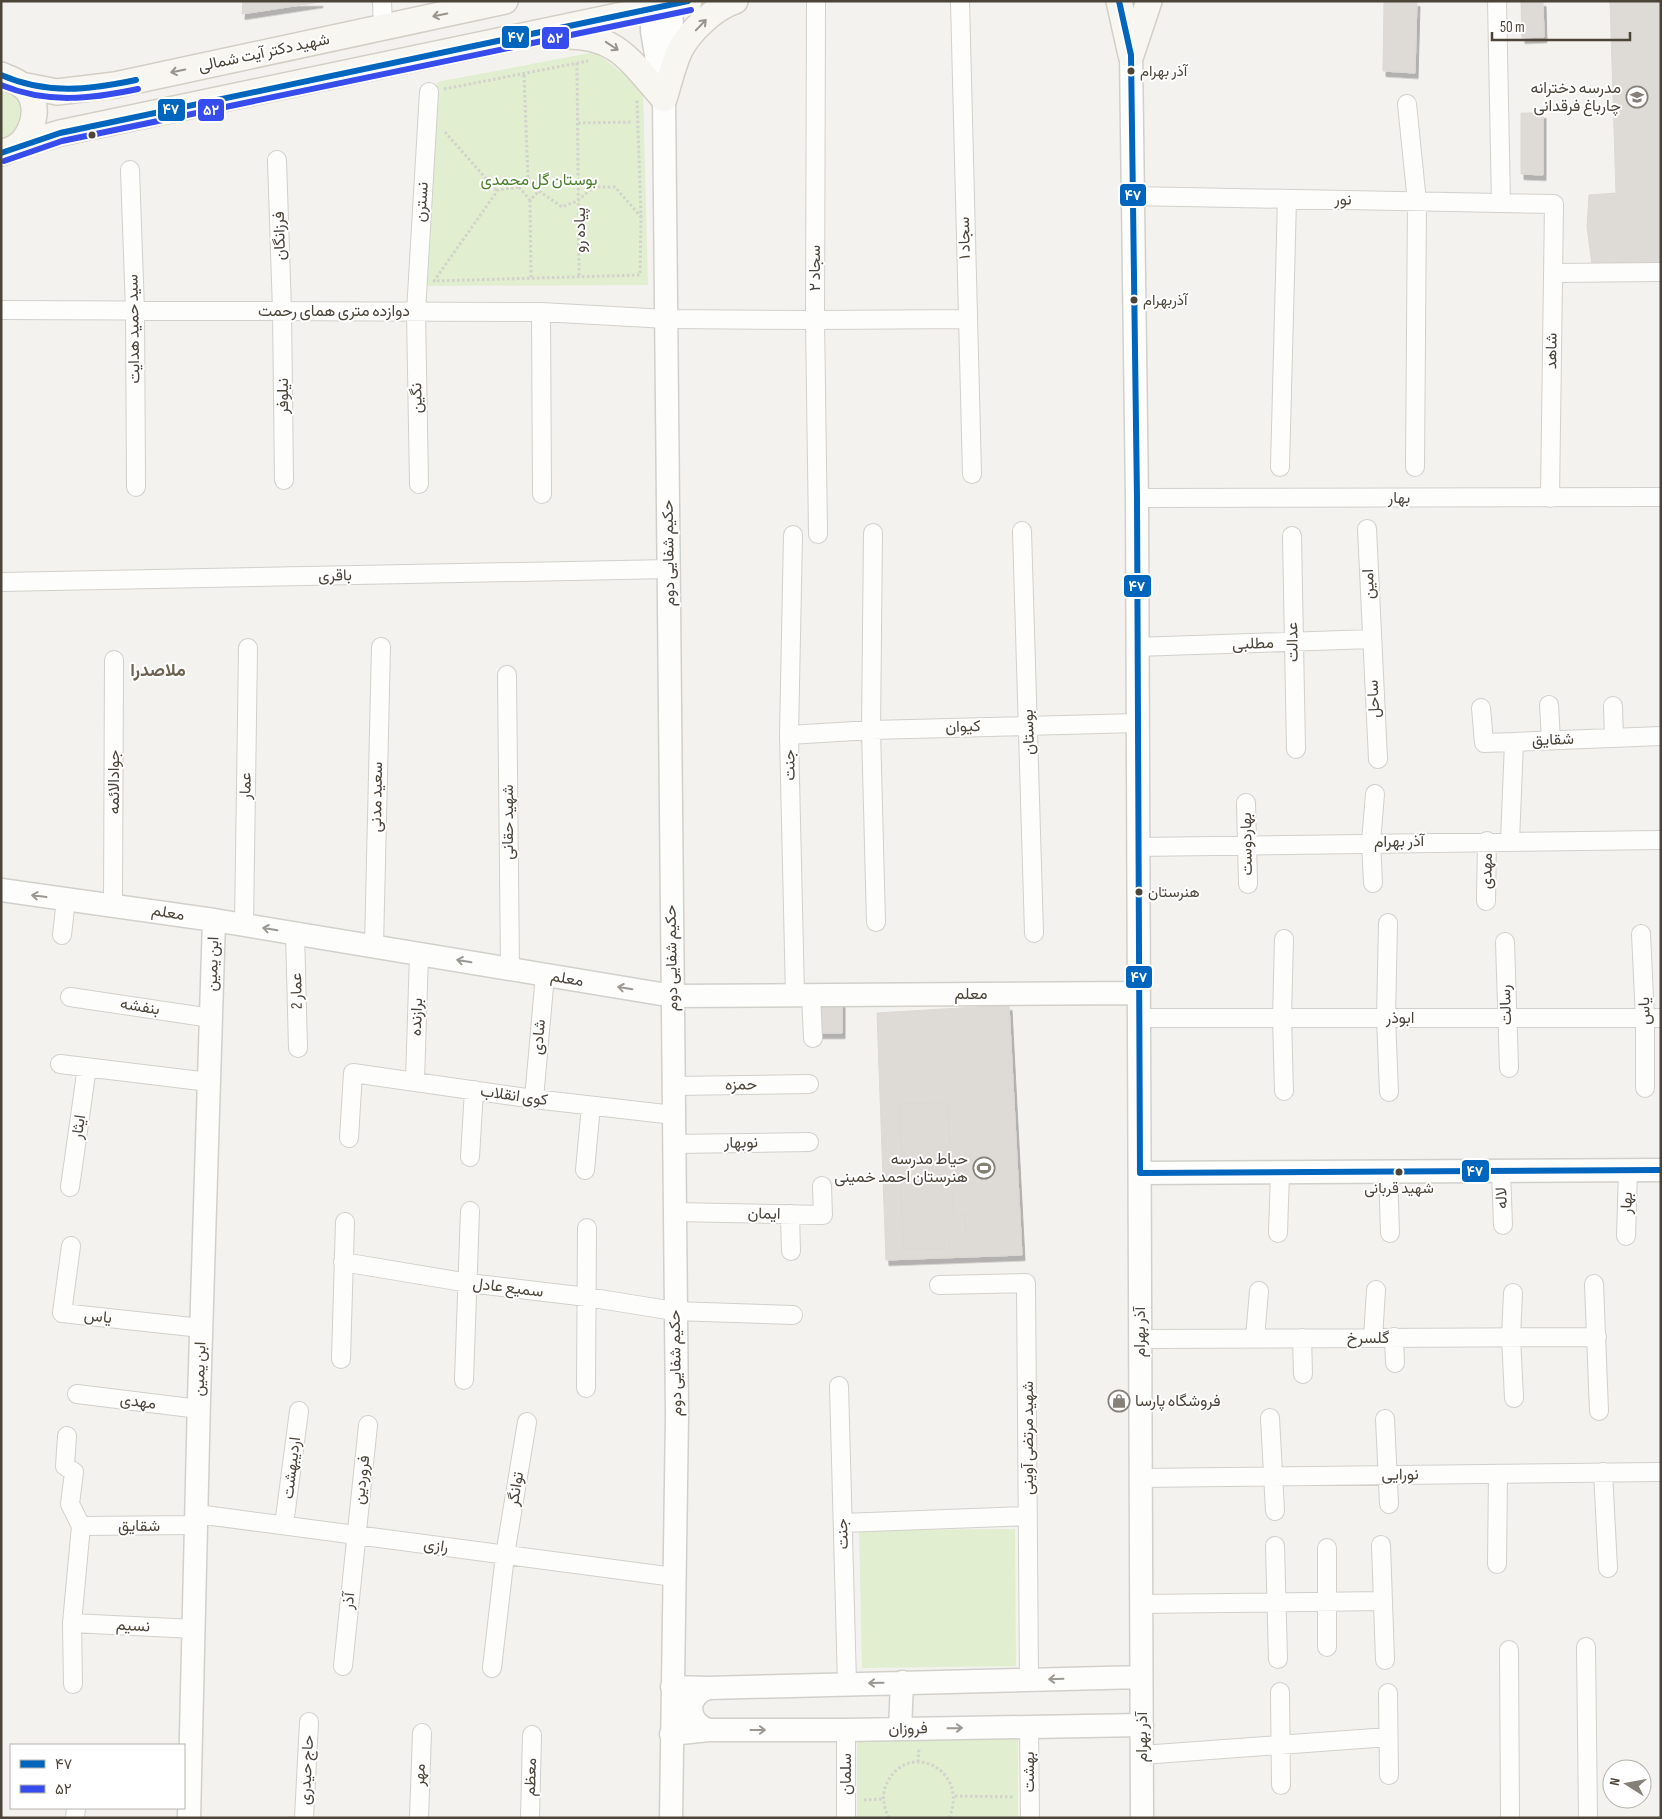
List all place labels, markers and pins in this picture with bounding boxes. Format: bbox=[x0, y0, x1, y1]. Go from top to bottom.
place label: آذر بهرام bbox=[1140, 62, 1189, 81]
marker: آذر بهرام bbox=[1126, 66, 1136, 76]
place label: مدرسه دخترانه چارباغ فرقدانی bbox=[1531, 79, 1621, 117]
school or university icon: مدرسه دخترانه چارباغ فرقدانی bbox=[1625, 85, 1649, 109]
unlabelled marker bbox=[87, 130, 97, 140]
place label: آذربهرام bbox=[1143, 291, 1189, 310]
marker: آذربهرام bbox=[1129, 295, 1139, 305]
place label: هنرستان bbox=[1148, 883, 1200, 902]
marker: هنرستان bbox=[1134, 887, 1144, 897]
place label: حیاط مدرسه هنرستان احمد خمینی bbox=[834, 1150, 968, 1187]
sports icon: حیاط مدرسه هنرستان احمد خمینی bbox=[972, 1156, 996, 1180]
marker: شهید قربانی bbox=[1394, 1167, 1404, 1177]
place label: شهید قربانی bbox=[1364, 1179, 1434, 1198]
shop icon: فروشگاه پارسا bbox=[1107, 1389, 1131, 1413]
place label: فروشگاه پارسا bbox=[1135, 1392, 1221, 1412]

